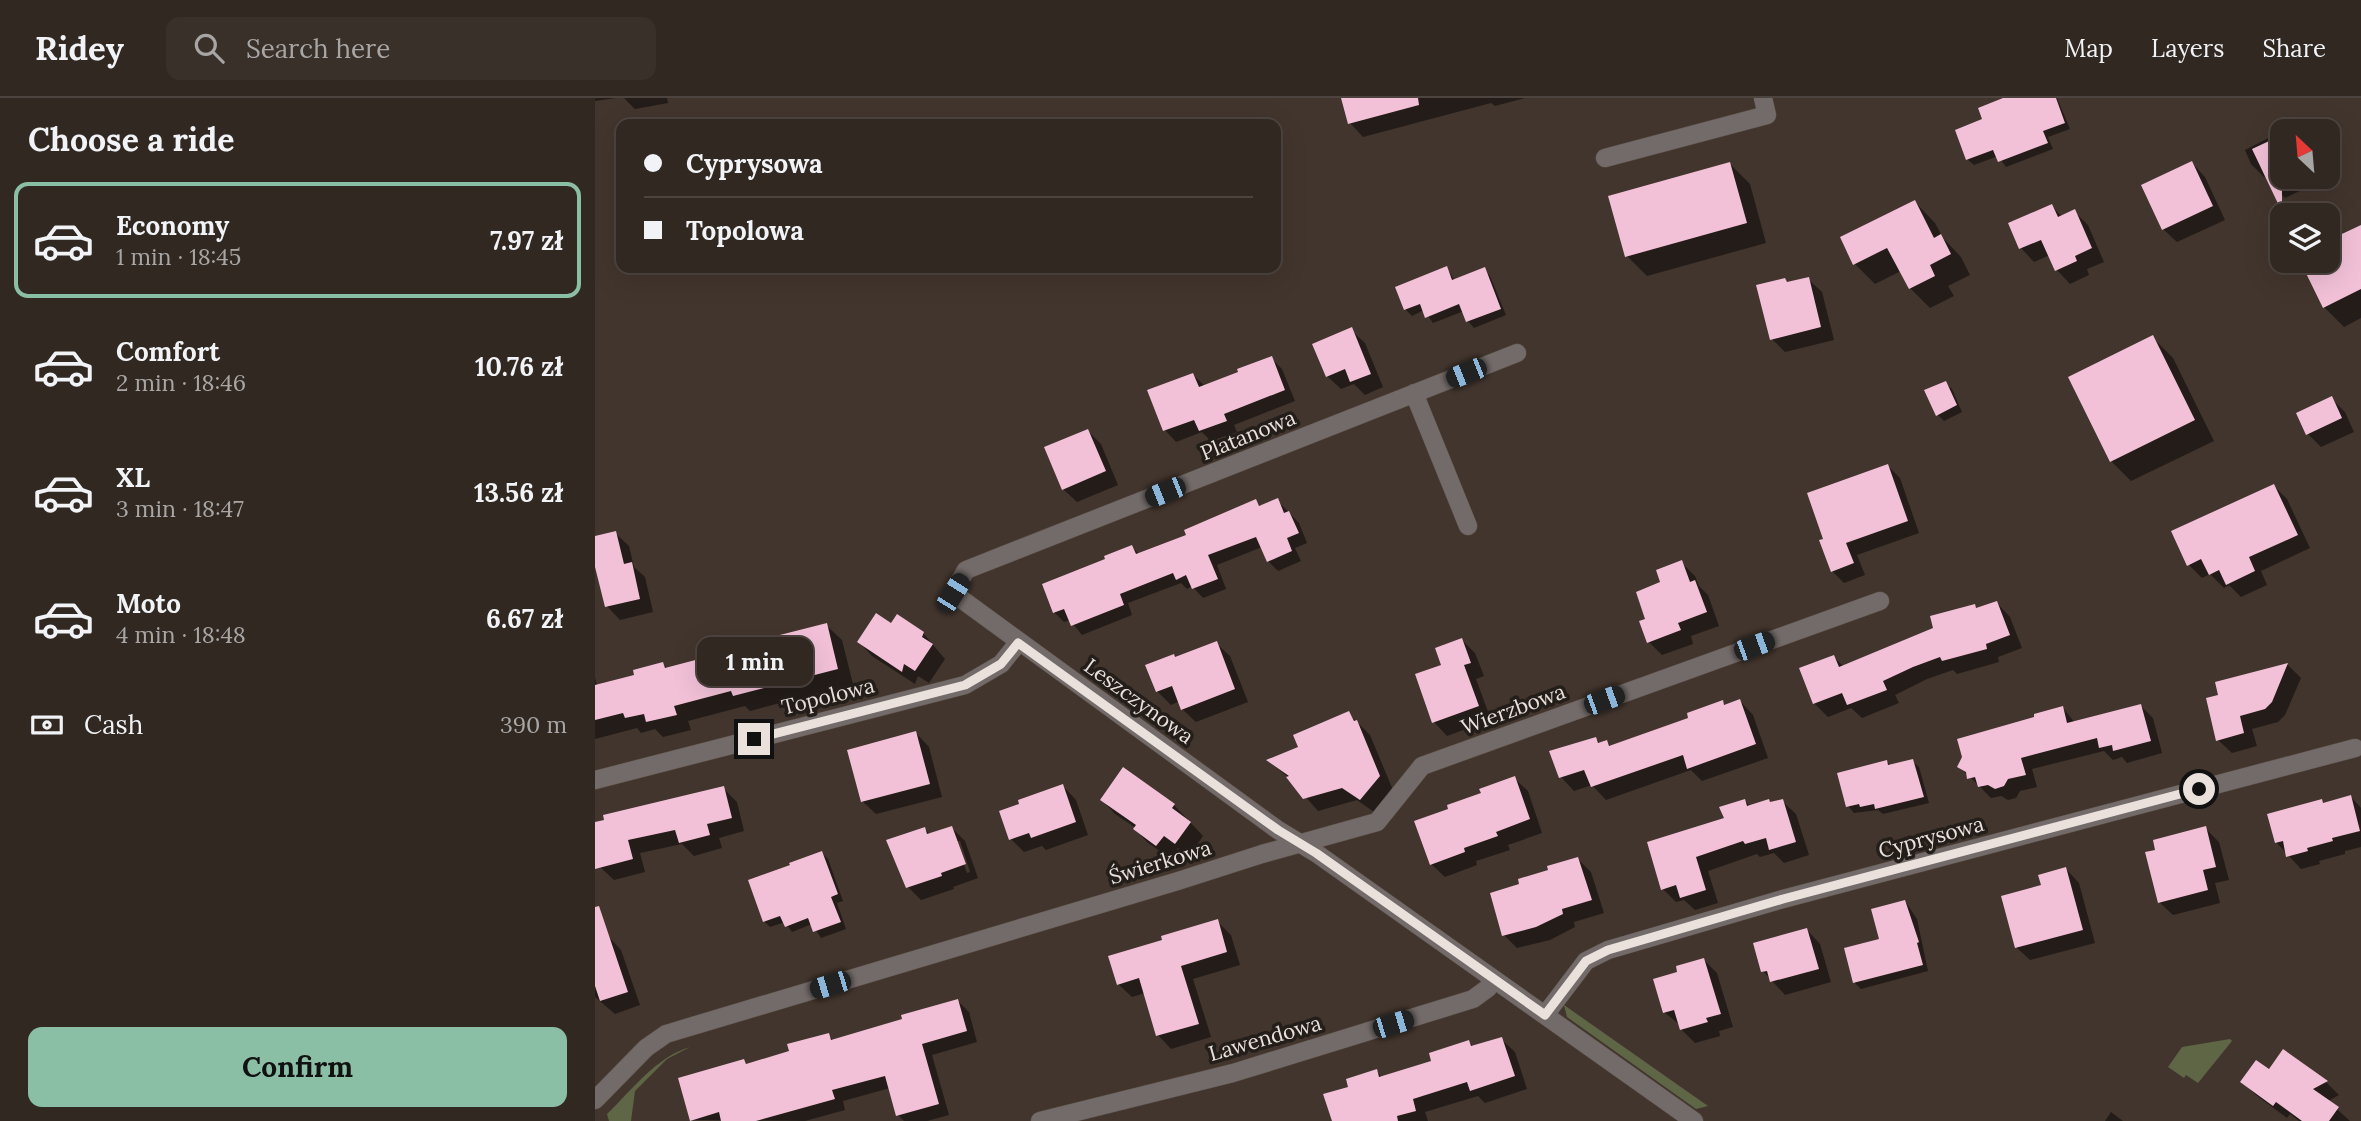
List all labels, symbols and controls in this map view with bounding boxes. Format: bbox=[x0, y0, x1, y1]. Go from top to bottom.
search box bbox=[166, 17, 656, 80]
text: Ridey bbox=[35, 27, 124, 69]
icon: search bbox=[190, 29, 228, 67]
text: Search here bbox=[246, 32, 390, 65]
text: Map bbox=[2064, 33, 2113, 64]
text: Layers bbox=[2151, 33, 2224, 64]
text: Share bbox=[2262, 33, 2326, 64]
text: Choose a ride bbox=[28, 119, 235, 160]
north arrow bbox=[2270, 119, 2340, 189]
map controls bbox=[2270, 119, 2340, 273]
text: Cyprysowa bbox=[686, 147, 823, 180]
button: layers bbox=[2270, 203, 2340, 273]
icon: car bbox=[32, 209, 95, 272]
text: Economy bbox=[116, 209, 229, 242]
text: Topolowa bbox=[686, 214, 804, 247]
text: 7.97 zł bbox=[490, 224, 563, 257]
text: 1 min · 18:45 bbox=[116, 242, 241, 271]
icon: car bbox=[32, 335, 95, 398]
text: Comfort bbox=[116, 335, 220, 368]
text: 10.76 zł bbox=[475, 350, 563, 383]
car bbox=[1443, 355, 1490, 391]
text: 2 min · 18:46 bbox=[116, 368, 246, 397]
street label: Platanowa bbox=[1196, 404, 1300, 466]
icon: car bbox=[32, 461, 95, 524]
text: XL bbox=[116, 461, 150, 494]
car bbox=[1142, 474, 1189, 510]
text: 13.56 zł bbox=[474, 476, 563, 509]
text: 3 min · 18:47 bbox=[116, 494, 244, 523]
car bbox=[933, 570, 974, 616]
icon: car bbox=[32, 587, 95, 650]
text: Moto bbox=[116, 587, 181, 620]
text: 6.67 zł bbox=[486, 602, 563, 635]
text: 4 min · 18:48 bbox=[116, 620, 246, 649]
car bbox=[1731, 629, 1778, 663]
callout: 1 min bbox=[696, 638, 812, 686]
text: 1 min bbox=[726, 647, 784, 676]
street label: Leszczynowa bbox=[1079, 652, 1199, 750]
street label: Topolowa bbox=[779, 671, 877, 721]
street label: Wierzbowa bbox=[1457, 678, 1569, 740]
car bbox=[1581, 683, 1628, 717]
icon: cash bbox=[28, 706, 66, 744]
text: Cash bbox=[84, 708, 143, 741]
text: 390 m bbox=[500, 710, 567, 739]
route end bbox=[738, 723, 770, 755]
route start bbox=[2183, 773, 2215, 805]
street label: Cyprysowa bbox=[1875, 810, 1987, 864]
street label: Świerkowa bbox=[1106, 834, 1215, 890]
car bbox=[807, 969, 854, 1001]
car bbox=[1370, 1008, 1417, 1040]
street label: Lawendowa bbox=[1206, 1009, 1325, 1067]
button: Confirm bbox=[28, 1027, 567, 1107]

